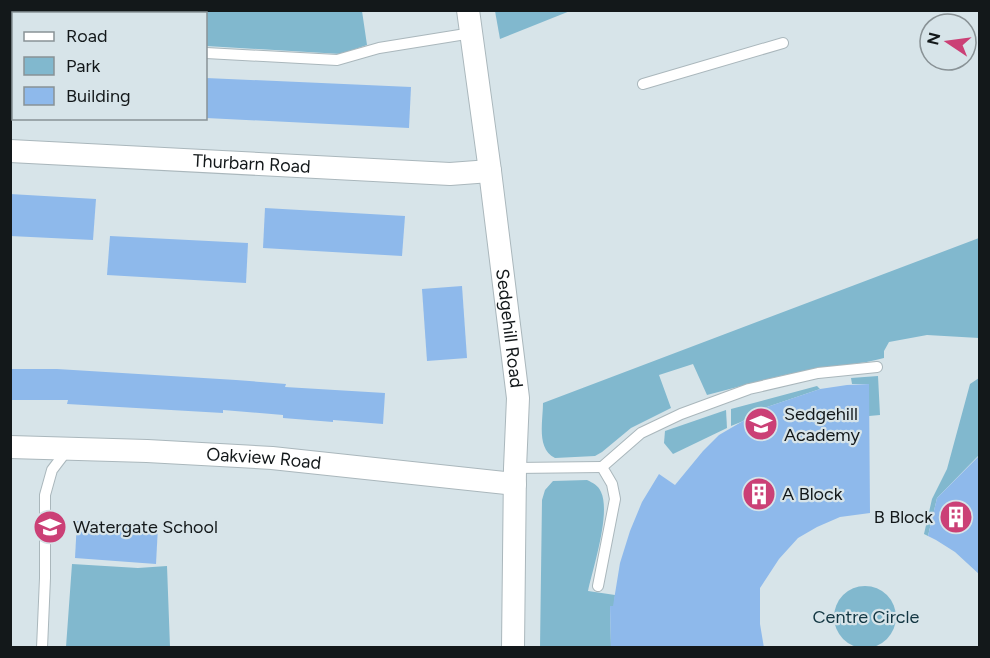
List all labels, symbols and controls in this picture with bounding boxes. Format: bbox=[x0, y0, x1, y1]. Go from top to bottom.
legend bbox=[12, 12, 207, 120]
north arrow bbox=[918, 12, 978, 72]
text: Road bbox=[66, 25, 107, 47]
text: N bbox=[923, 31, 945, 47]
text: Park bbox=[66, 55, 101, 77]
text: Building bbox=[66, 85, 131, 107]
street label: Thurbarn Road bbox=[192, 150, 311, 178]
street label: Sedgehill Road bbox=[491, 267, 528, 389]
place label: Sedgehill Academy bbox=[784, 403, 861, 446]
school or university icon: Sedgehill Academy bbox=[743, 406, 779, 442]
street label: Oakview Road bbox=[206, 443, 322, 474]
building icon: A Block bbox=[741, 476, 777, 512]
place label: A Block bbox=[782, 483, 843, 505]
building icon: B Block bbox=[938, 499, 974, 535]
place label: B Block bbox=[874, 506, 933, 528]
school or university icon: Watergate School bbox=[32, 509, 68, 545]
place label: Watergate School bbox=[73, 516, 218, 538]
park label: Centre Circle bbox=[813, 606, 920, 628]

